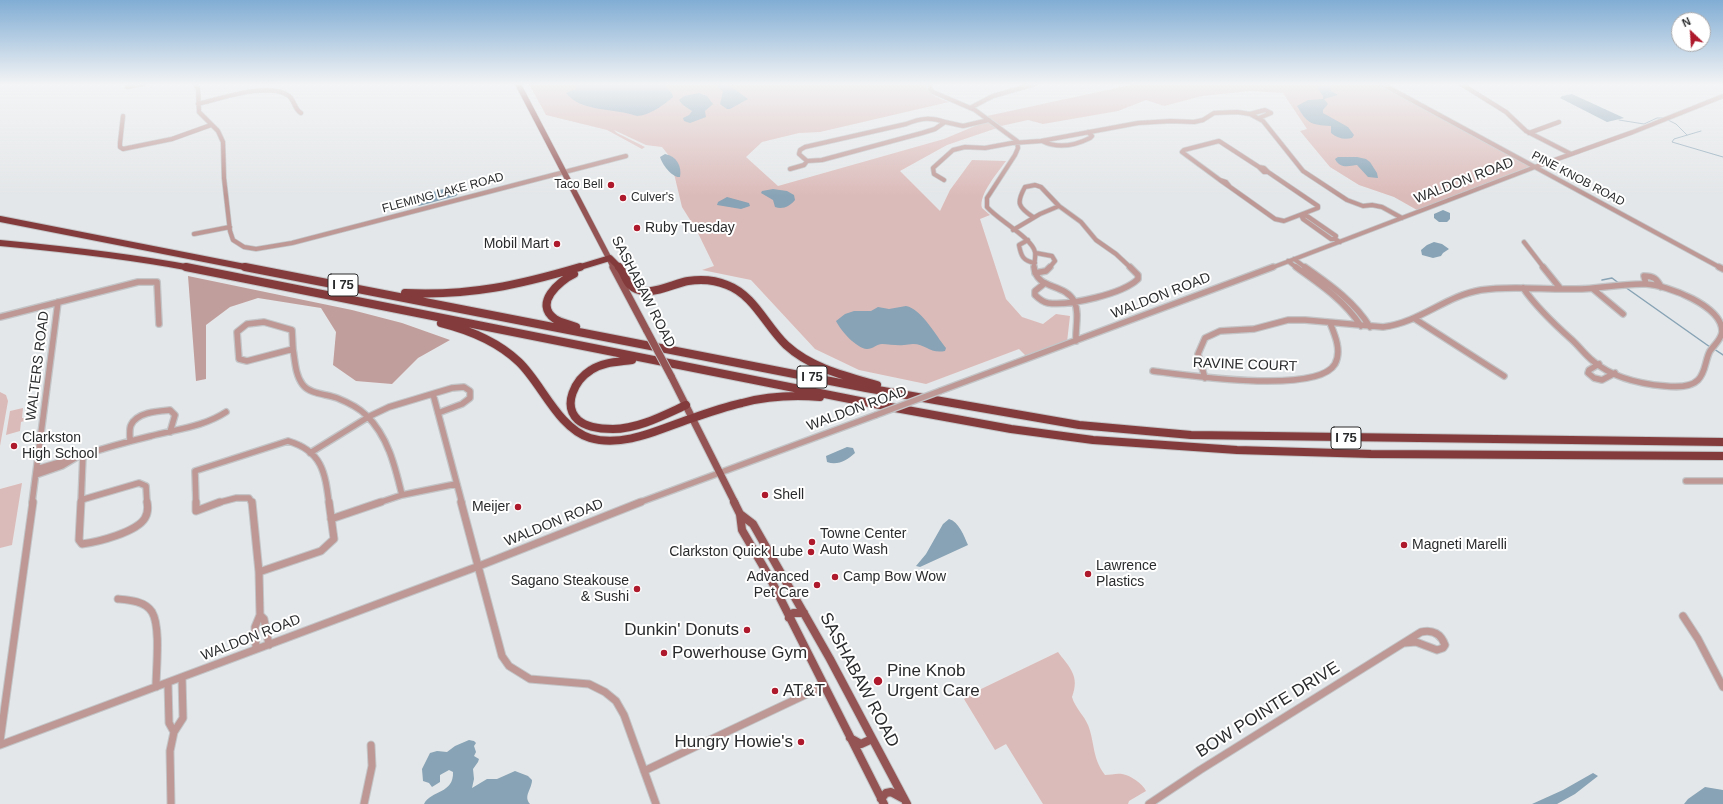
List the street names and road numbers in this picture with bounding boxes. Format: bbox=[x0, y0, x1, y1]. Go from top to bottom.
street label: PINE KNOB ROAD bbox=[1529, 148, 1627, 210]
street label: WALDON ROAD bbox=[1412, 154, 1516, 208]
street label: FLEMING LAKE ROAD bbox=[381, 170, 505, 216]
street label: SASHABAW ROAD bbox=[608, 233, 678, 351]
street label: WALDON ROAD bbox=[1109, 269, 1213, 323]
road number: I 75 bbox=[328, 274, 358, 296]
street label: WALTERS ROAD bbox=[23, 310, 53, 422]
street label: RAVINE COURT bbox=[1192, 355, 1298, 375]
road number: I 75 bbox=[797, 366, 827, 388]
street label: WALDON ROAD bbox=[805, 383, 909, 435]
road number: I 75 bbox=[1331, 427, 1361, 449]
street label: WALDON ROAD bbox=[502, 495, 606, 551]
street label: SASHABAW ROAD bbox=[815, 609, 903, 751]
street label: WALDON ROAD bbox=[199, 611, 303, 665]
street label: BOW POINTE DRIVE bbox=[1193, 658, 1343, 762]

